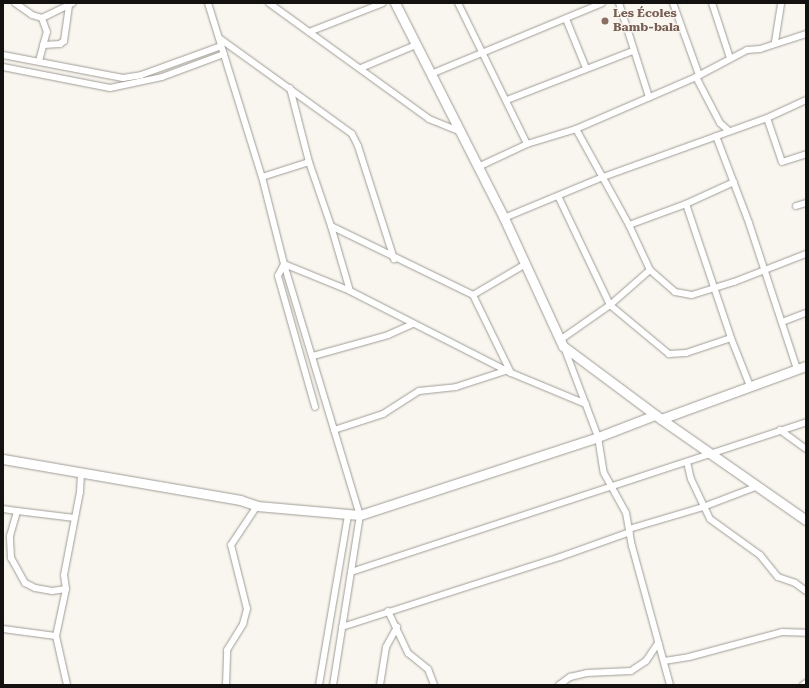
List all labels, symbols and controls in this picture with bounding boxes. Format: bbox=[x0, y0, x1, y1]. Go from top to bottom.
place label: Les Écoles Bamb-bala bbox=[613, 7, 680, 35]
marker: Les Écoles Bamb-bala bbox=[600, 16, 610, 26]

